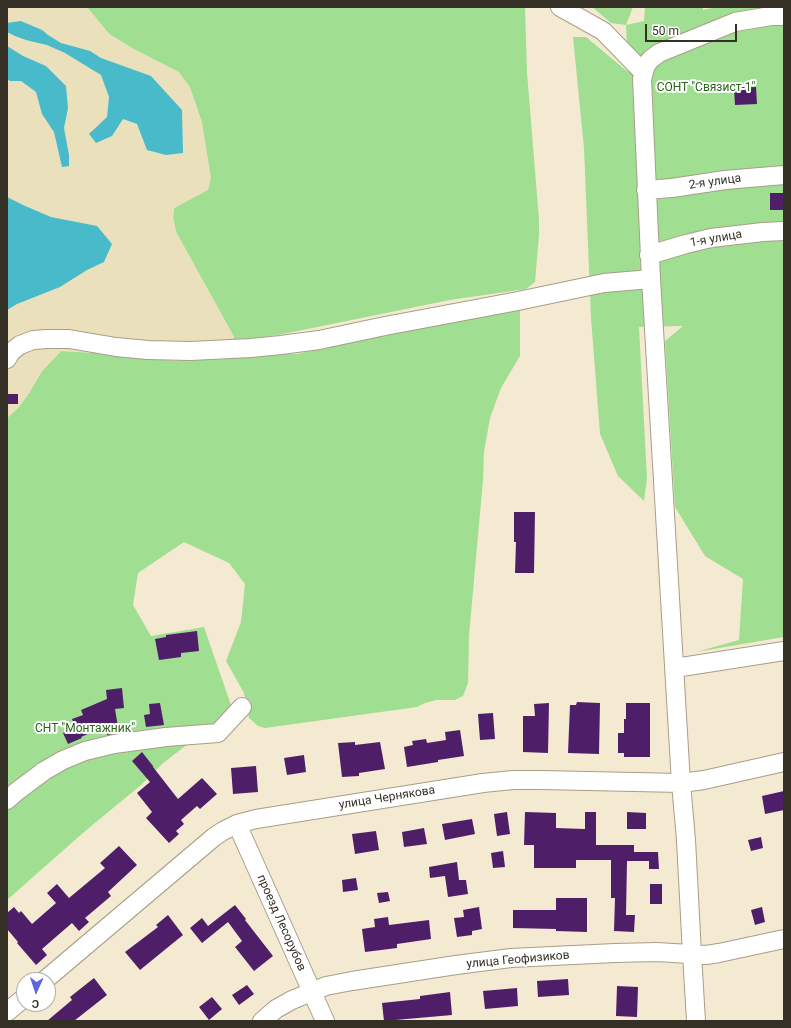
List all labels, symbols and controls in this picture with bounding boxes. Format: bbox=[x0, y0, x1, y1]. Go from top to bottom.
scale bar bbox=[647, 16, 739, 42]
text: 50 m bbox=[652, 24, 679, 38]
park label: СОНТ "Связист-1" bbox=[657, 81, 755, 95]
street label: 2-я улица bbox=[688, 171, 742, 193]
street label: 1-я улица bbox=[689, 227, 743, 251]
park label: СНТ "Монтажник" bbox=[35, 722, 135, 736]
street label: улица Чернякова bbox=[338, 783, 436, 813]
street label: проезд Лесорубов bbox=[253, 873, 309, 973]
street label: улица Геофизиков bbox=[466, 948, 570, 972]
north arrow bbox=[16, 972, 56, 1012]
text: С bbox=[31, 997, 39, 1010]

